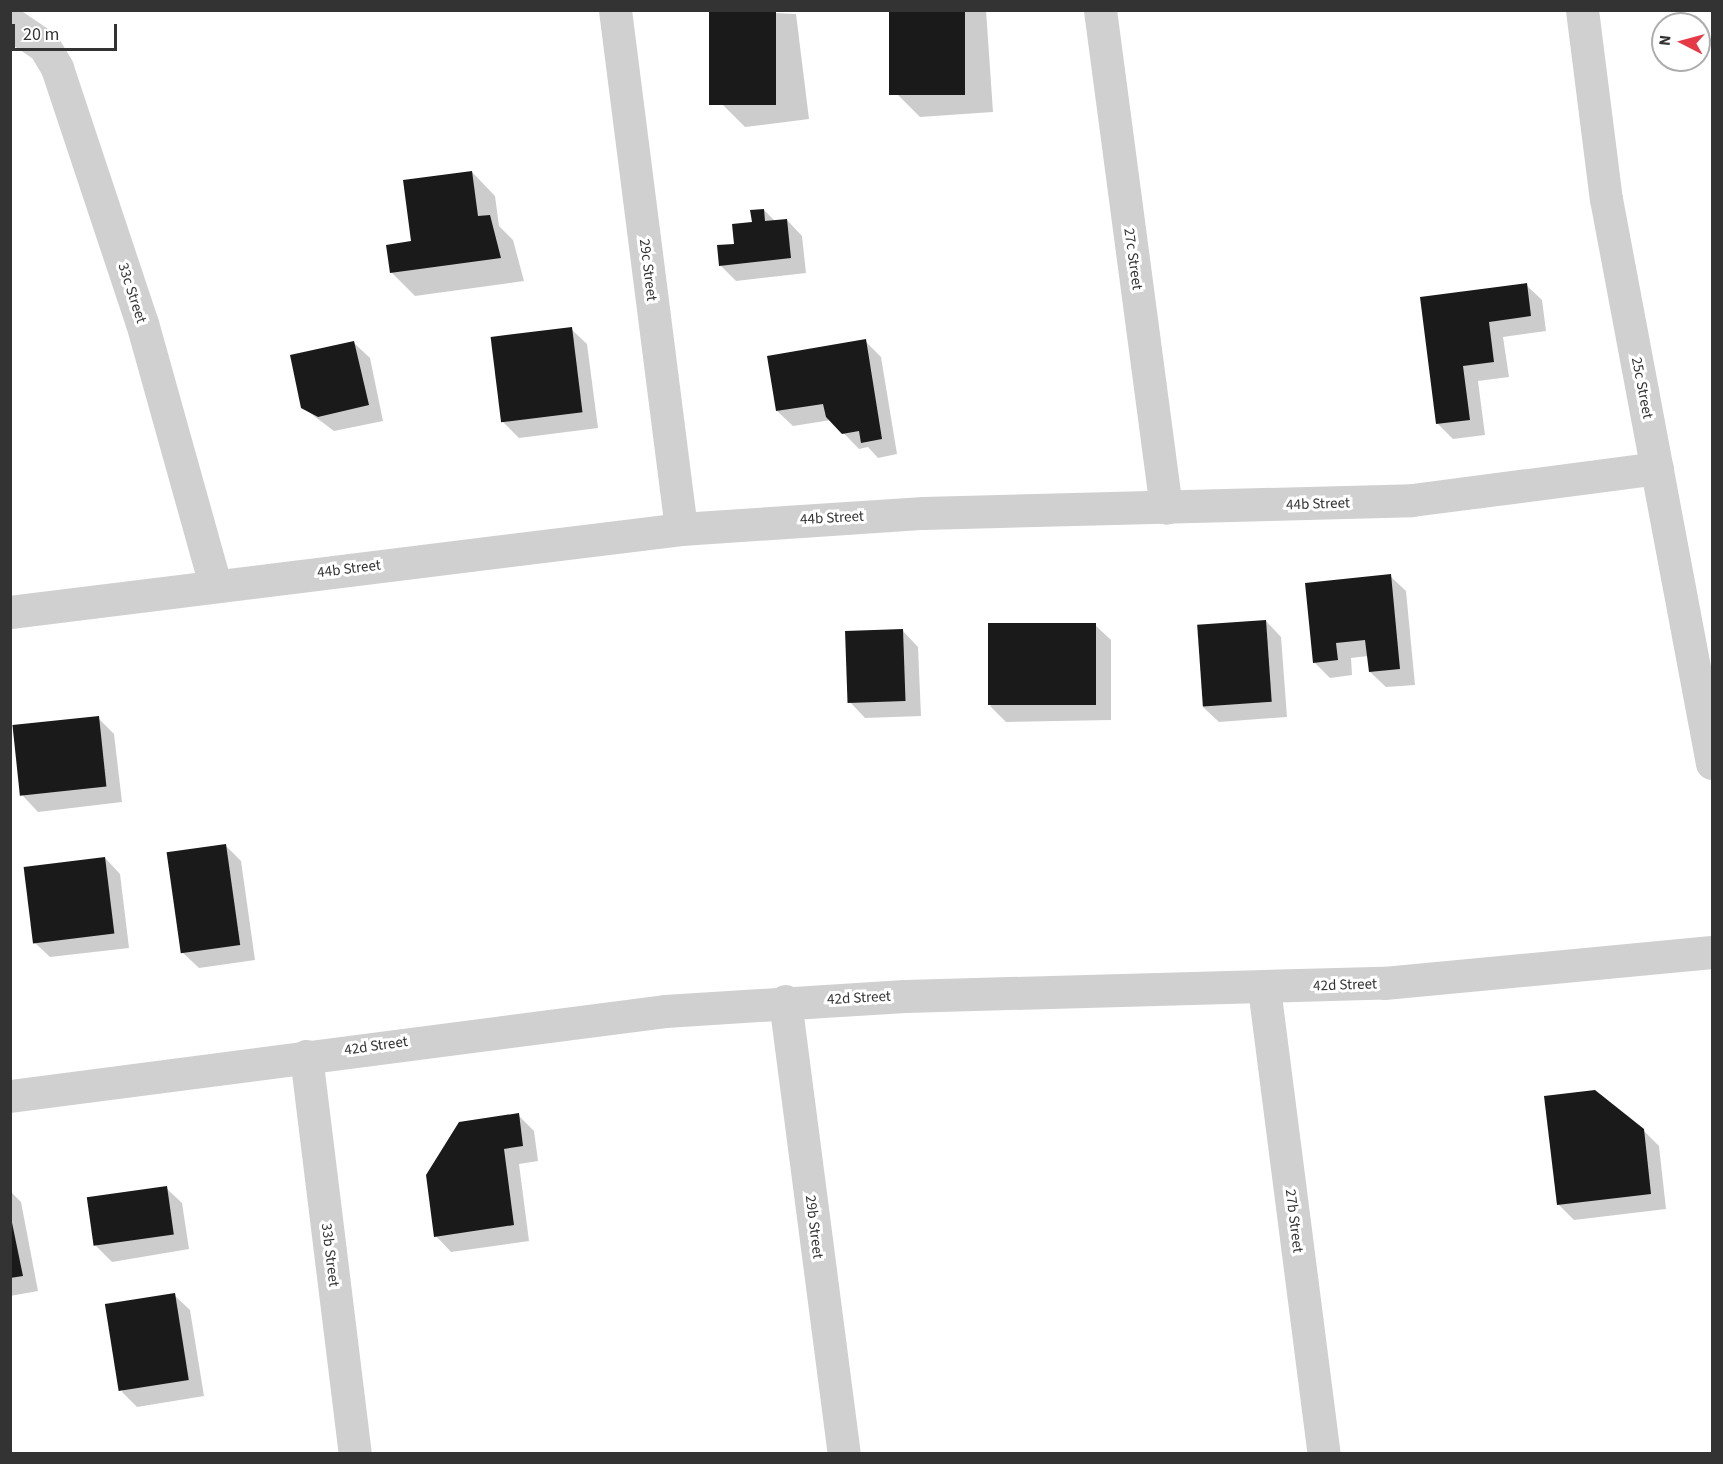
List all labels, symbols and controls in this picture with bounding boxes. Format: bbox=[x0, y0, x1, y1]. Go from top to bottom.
scale bar bbox=[15, 12, 120, 50]
north arrow bbox=[1651, 12, 1711, 72]
text: 20 m bbox=[23, 22, 59, 47]
text: N bbox=[1654, 34, 1677, 47]
street label: 27c Street bbox=[1120, 227, 1146, 291]
street label: 29c Street bbox=[635, 238, 661, 302]
street label: 33c Street bbox=[114, 261, 150, 325]
street label: 25c Street bbox=[1627, 356, 1657, 420]
street label: 44b Street bbox=[1286, 494, 1350, 514]
street label: 44b Street bbox=[800, 507, 864, 529]
street label: 44b Street bbox=[316, 556, 382, 582]
street label: 42d Street bbox=[1313, 975, 1377, 995]
street label: 42d Street bbox=[827, 987, 891, 1009]
street label: 42d Street bbox=[343, 1033, 409, 1059]
street label: 27b Street bbox=[1281, 1188, 1307, 1254]
street label: 29b Street bbox=[801, 1194, 827, 1260]
street label: 33b Street bbox=[317, 1222, 343, 1288]

